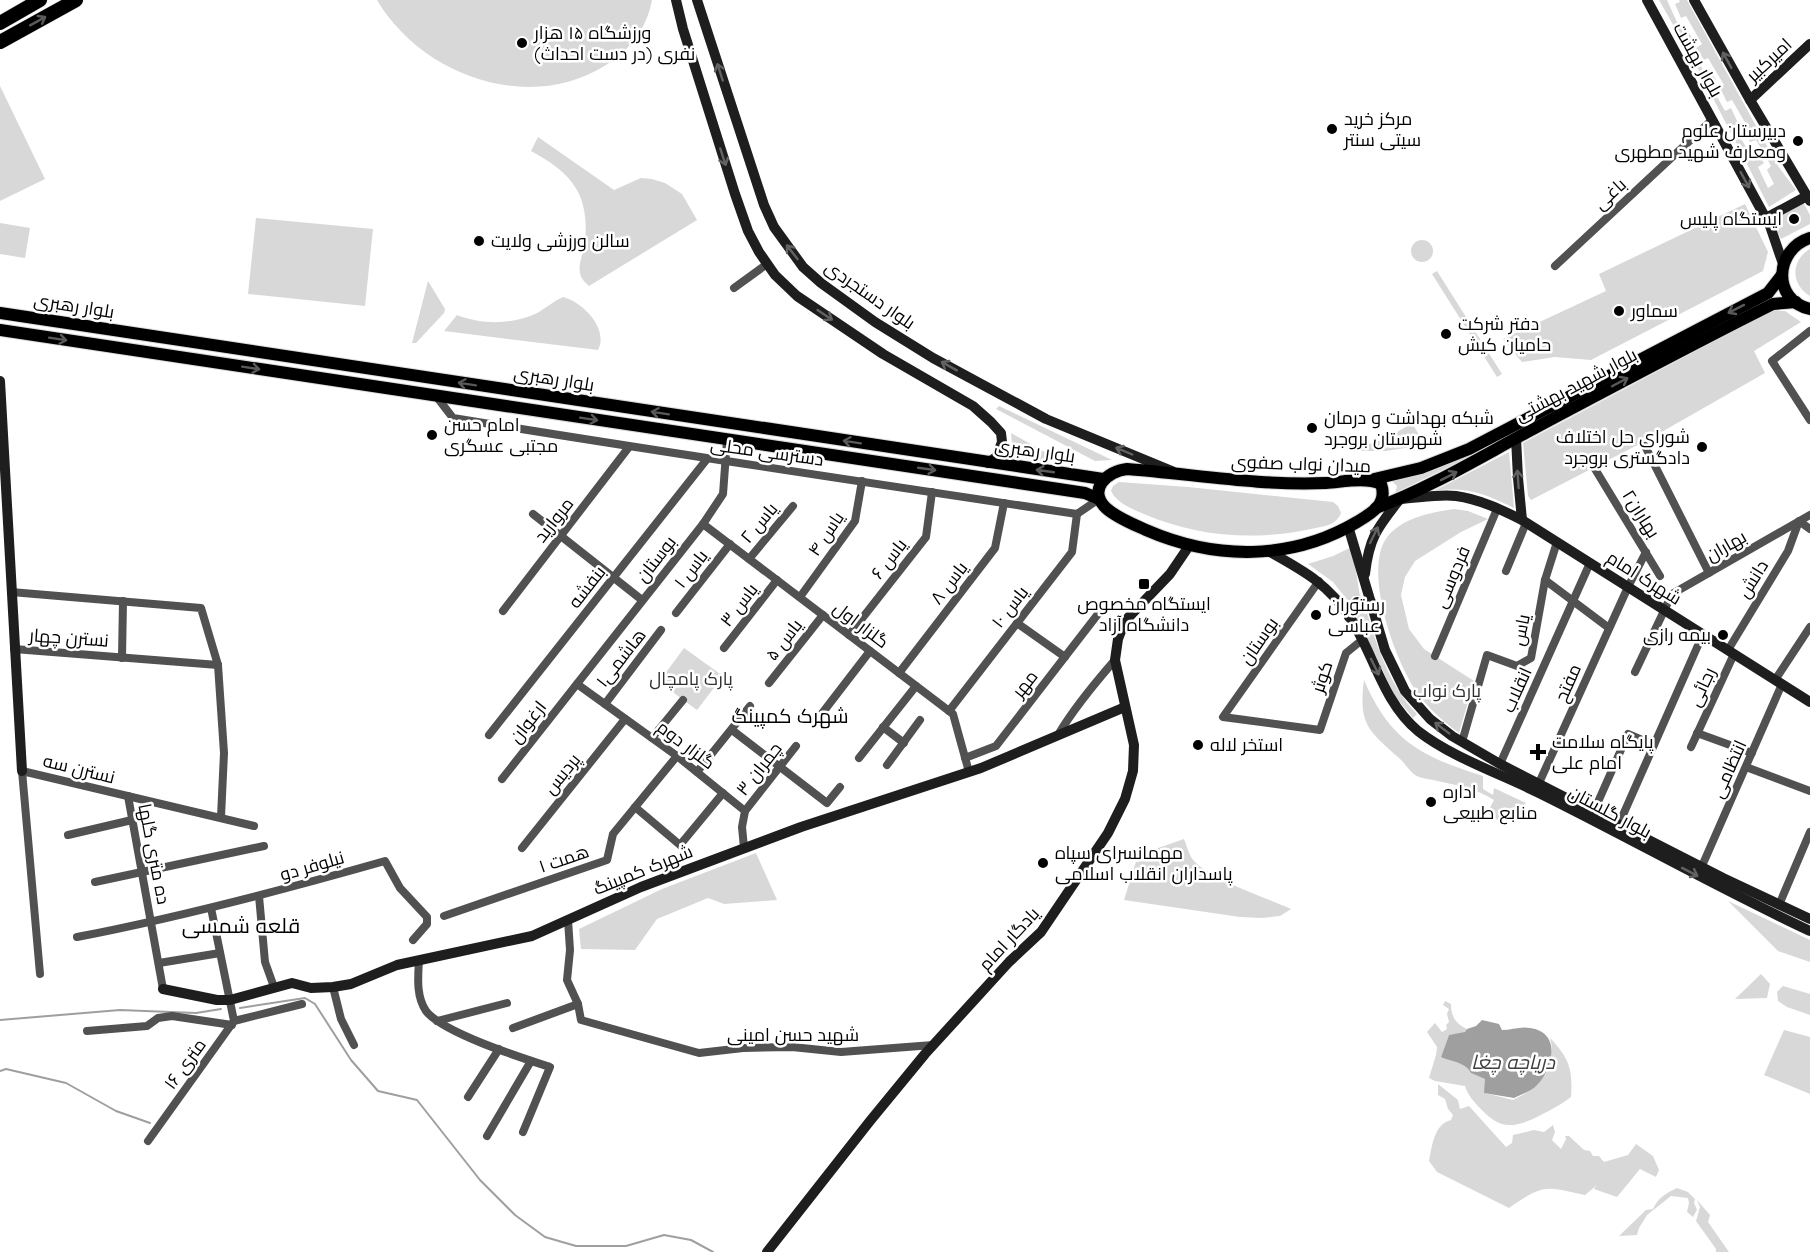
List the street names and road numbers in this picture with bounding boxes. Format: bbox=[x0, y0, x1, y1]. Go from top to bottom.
street label: بلوار بهشت bbox=[1668, 18, 1728, 101]
street label: امیرکبیر bbox=[1740, 33, 1796, 87]
street label: باغی bbox=[1588, 173, 1631, 215]
street label: بلوار دستجردی bbox=[821, 255, 920, 334]
street label: بلوار رهبری bbox=[32, 288, 116, 323]
street label: بلوار شهید بهشتی bbox=[1511, 343, 1641, 426]
street label: بلوار رهبری bbox=[512, 361, 596, 396]
street label: دسترسی محلی bbox=[709, 432, 825, 471]
street label: بلوار رهبری bbox=[993, 433, 1077, 468]
street label: میدان نواب صفوی bbox=[1231, 450, 1371, 477]
street label: بهاران۲ bbox=[1618, 485, 1665, 542]
street label: مروارید bbox=[529, 493, 578, 547]
street label: یاس ۲ bbox=[735, 497, 782, 548]
street label: یاس ۴ bbox=[802, 507, 849, 560]
street label: بهاران bbox=[1701, 525, 1750, 566]
street label: بوستان bbox=[630, 531, 681, 587]
street label: یاس ۶ bbox=[866, 534, 912, 584]
street label: فردوسی bbox=[1428, 542, 1475, 612]
street label: یاس ۱ bbox=[668, 545, 713, 592]
street label: شهرک امام bbox=[1602, 546, 1686, 610]
street label: دانش bbox=[1732, 555, 1773, 602]
street label: یاس ۸ bbox=[925, 557, 973, 609]
street label: بنفشه bbox=[563, 561, 610, 612]
street label: یاس ۳ bbox=[714, 578, 763, 631]
street label: یاس ۱۰ bbox=[986, 581, 1033, 632]
street label: گلزار اول bbox=[829, 596, 894, 653]
street label: یاس bbox=[1506, 612, 1535, 648]
street label: بوستان bbox=[1234, 613, 1283, 669]
street label: یاس ۵ bbox=[760, 614, 807, 665]
street label: نسترن چهار bbox=[27, 623, 110, 653]
street label: هاشمی۱ bbox=[591, 624, 651, 692]
street label: کوثر bbox=[1305, 658, 1337, 697]
street label: مفتح bbox=[1549, 660, 1587, 706]
street label: انقلاب bbox=[1496, 663, 1537, 716]
street label: رجائی bbox=[1683, 663, 1721, 710]
street label: مهر bbox=[1006, 665, 1043, 703]
street label: ارغوان bbox=[504, 696, 551, 747]
street label: گلزار دوم bbox=[652, 715, 720, 775]
street label: انتظامی bbox=[1706, 736, 1751, 801]
street label: چمران ۳ bbox=[731, 737, 787, 801]
street label: پردیس bbox=[538, 748, 586, 799]
street label: نسترن سه bbox=[41, 749, 117, 789]
street label: بلوار گلستان bbox=[1565, 780, 1656, 843]
street label: ده متری گلها bbox=[133, 802, 176, 906]
street label: همت ۱ bbox=[536, 839, 592, 878]
street label: شهرک کمپینگ bbox=[590, 839, 696, 900]
street label: نیلوفر دو bbox=[277, 845, 347, 886]
street label: یادگار امام bbox=[973, 902, 1045, 976]
street label: شهید حسن امینی bbox=[727, 1023, 859, 1046]
street label: ۱۶ متری bbox=[158, 1034, 211, 1094]

